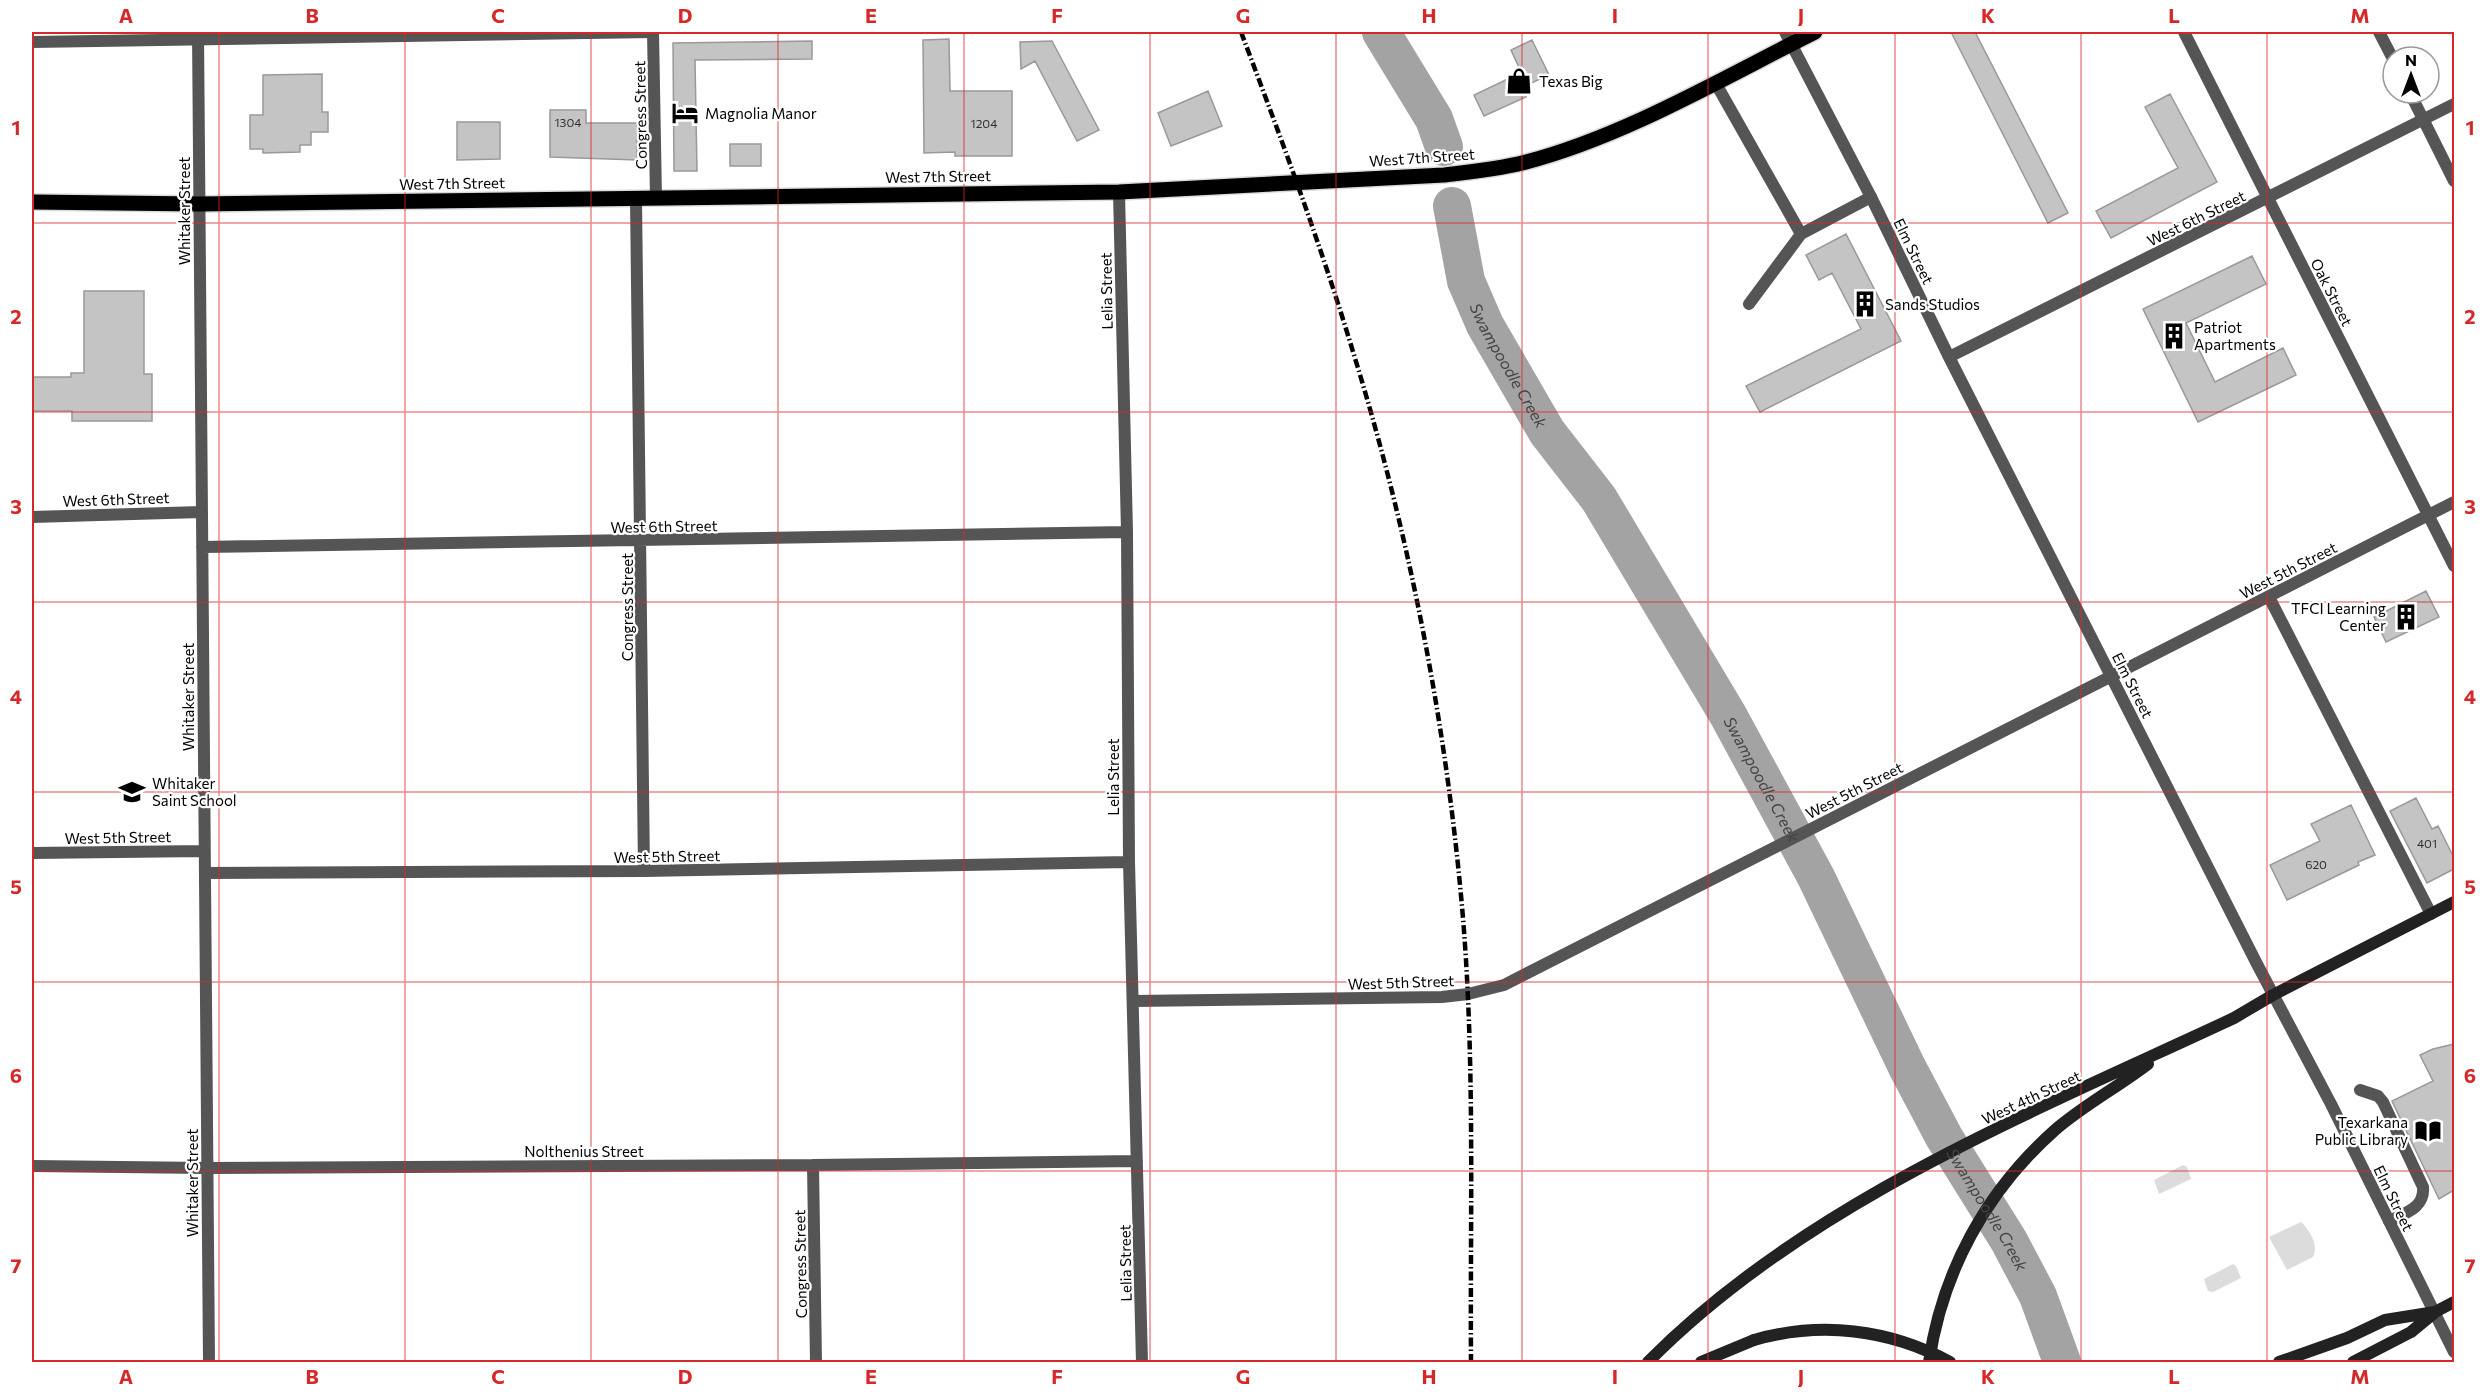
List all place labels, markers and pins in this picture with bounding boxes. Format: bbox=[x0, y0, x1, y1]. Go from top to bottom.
shop icon: Texas Big bbox=[1504, 66, 1534, 96]
place label: Texas Big bbox=[1539, 72, 1603, 90]
hotel icon: Magnolia Manor bbox=[670, 98, 700, 128]
place label: Magnolia Manor bbox=[705, 104, 817, 122]
building icon: Sands Studios bbox=[1850, 289, 1880, 319]
place label: Sands Studios bbox=[1885, 295, 1980, 313]
place label: Patriot Apartments bbox=[2194, 318, 2276, 353]
building icon: Patriot Apartments bbox=[2159, 321, 2189, 351]
place label: TFCI Learning Center bbox=[2291, 599, 2386, 634]
building icon: TFCI Learning Center bbox=[2391, 602, 2421, 632]
place label: Whitaker Saint School bbox=[152, 774, 237, 809]
school or university icon: Whitaker Saint School bbox=[117, 777, 147, 807]
place label: Texarkana Public Library bbox=[2315, 1113, 2408, 1148]
library icon: Texarkana Public Library bbox=[2413, 1116, 2443, 1146]

